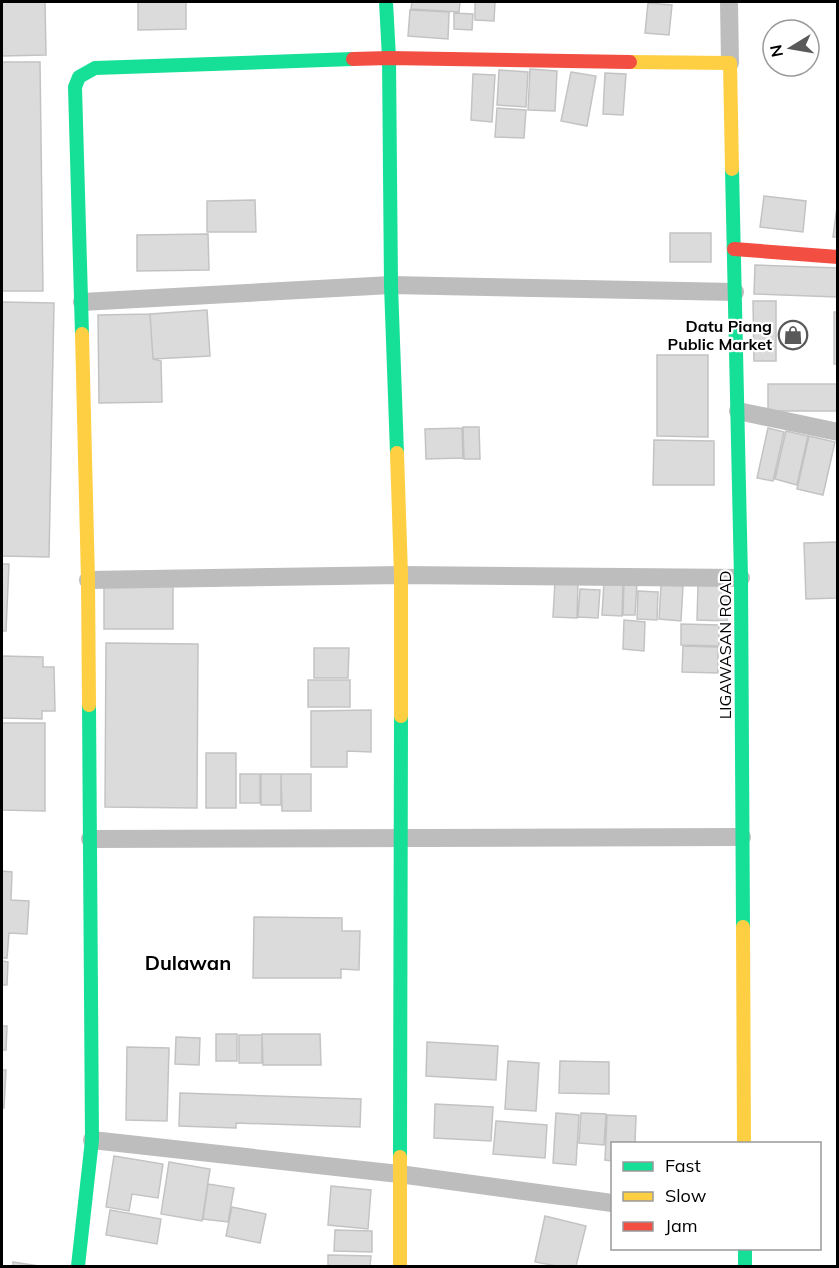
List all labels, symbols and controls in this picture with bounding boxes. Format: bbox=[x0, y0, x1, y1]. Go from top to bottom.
north arrow bbox=[761, 18, 821, 78]
text: N bbox=[765, 43, 787, 59]
place label: Datu Piang Public Market bbox=[668, 316, 772, 354]
shop icon: Datu Piang Public Market bbox=[777, 319, 809, 351]
street label: LIGAWASAN ROAD bbox=[715, 571, 735, 719]
district label: Dulawan bbox=[145, 950, 231, 975]
legend bbox=[611, 1142, 821, 1250]
text: Fast bbox=[665, 1154, 701, 1177]
text: Slow bbox=[665, 1184, 707, 1207]
text: Jam bbox=[665, 1214, 698, 1237]

